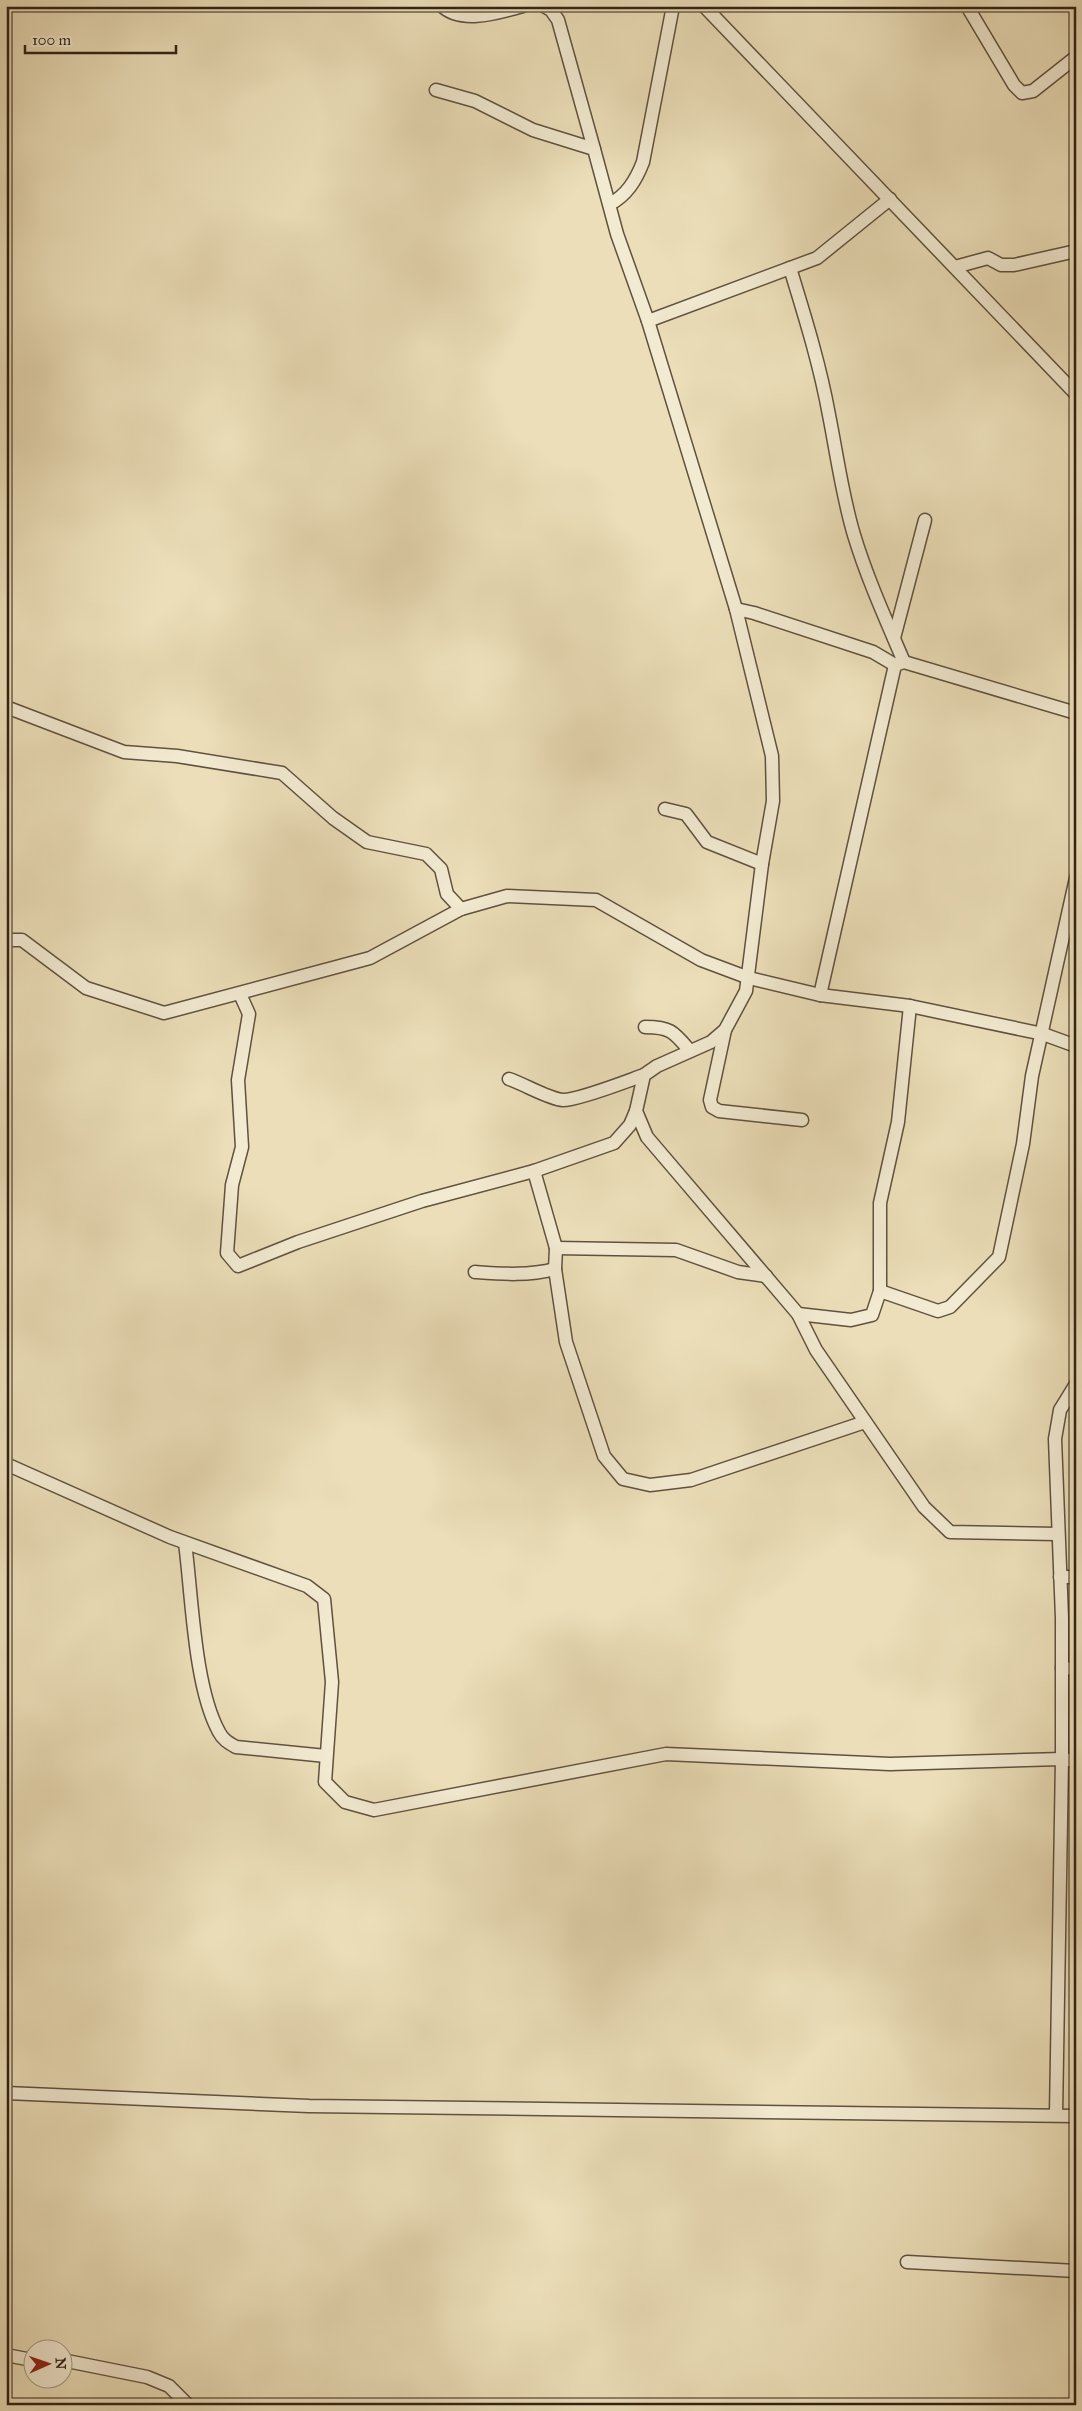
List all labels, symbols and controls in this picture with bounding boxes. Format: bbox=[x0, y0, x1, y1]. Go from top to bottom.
scale bar bbox=[25, 22, 176, 54]
text: 100 m bbox=[32, 31, 72, 49]
north arrow bbox=[22, 2338, 72, 2388]
text: N bbox=[52, 2357, 69, 2370]

